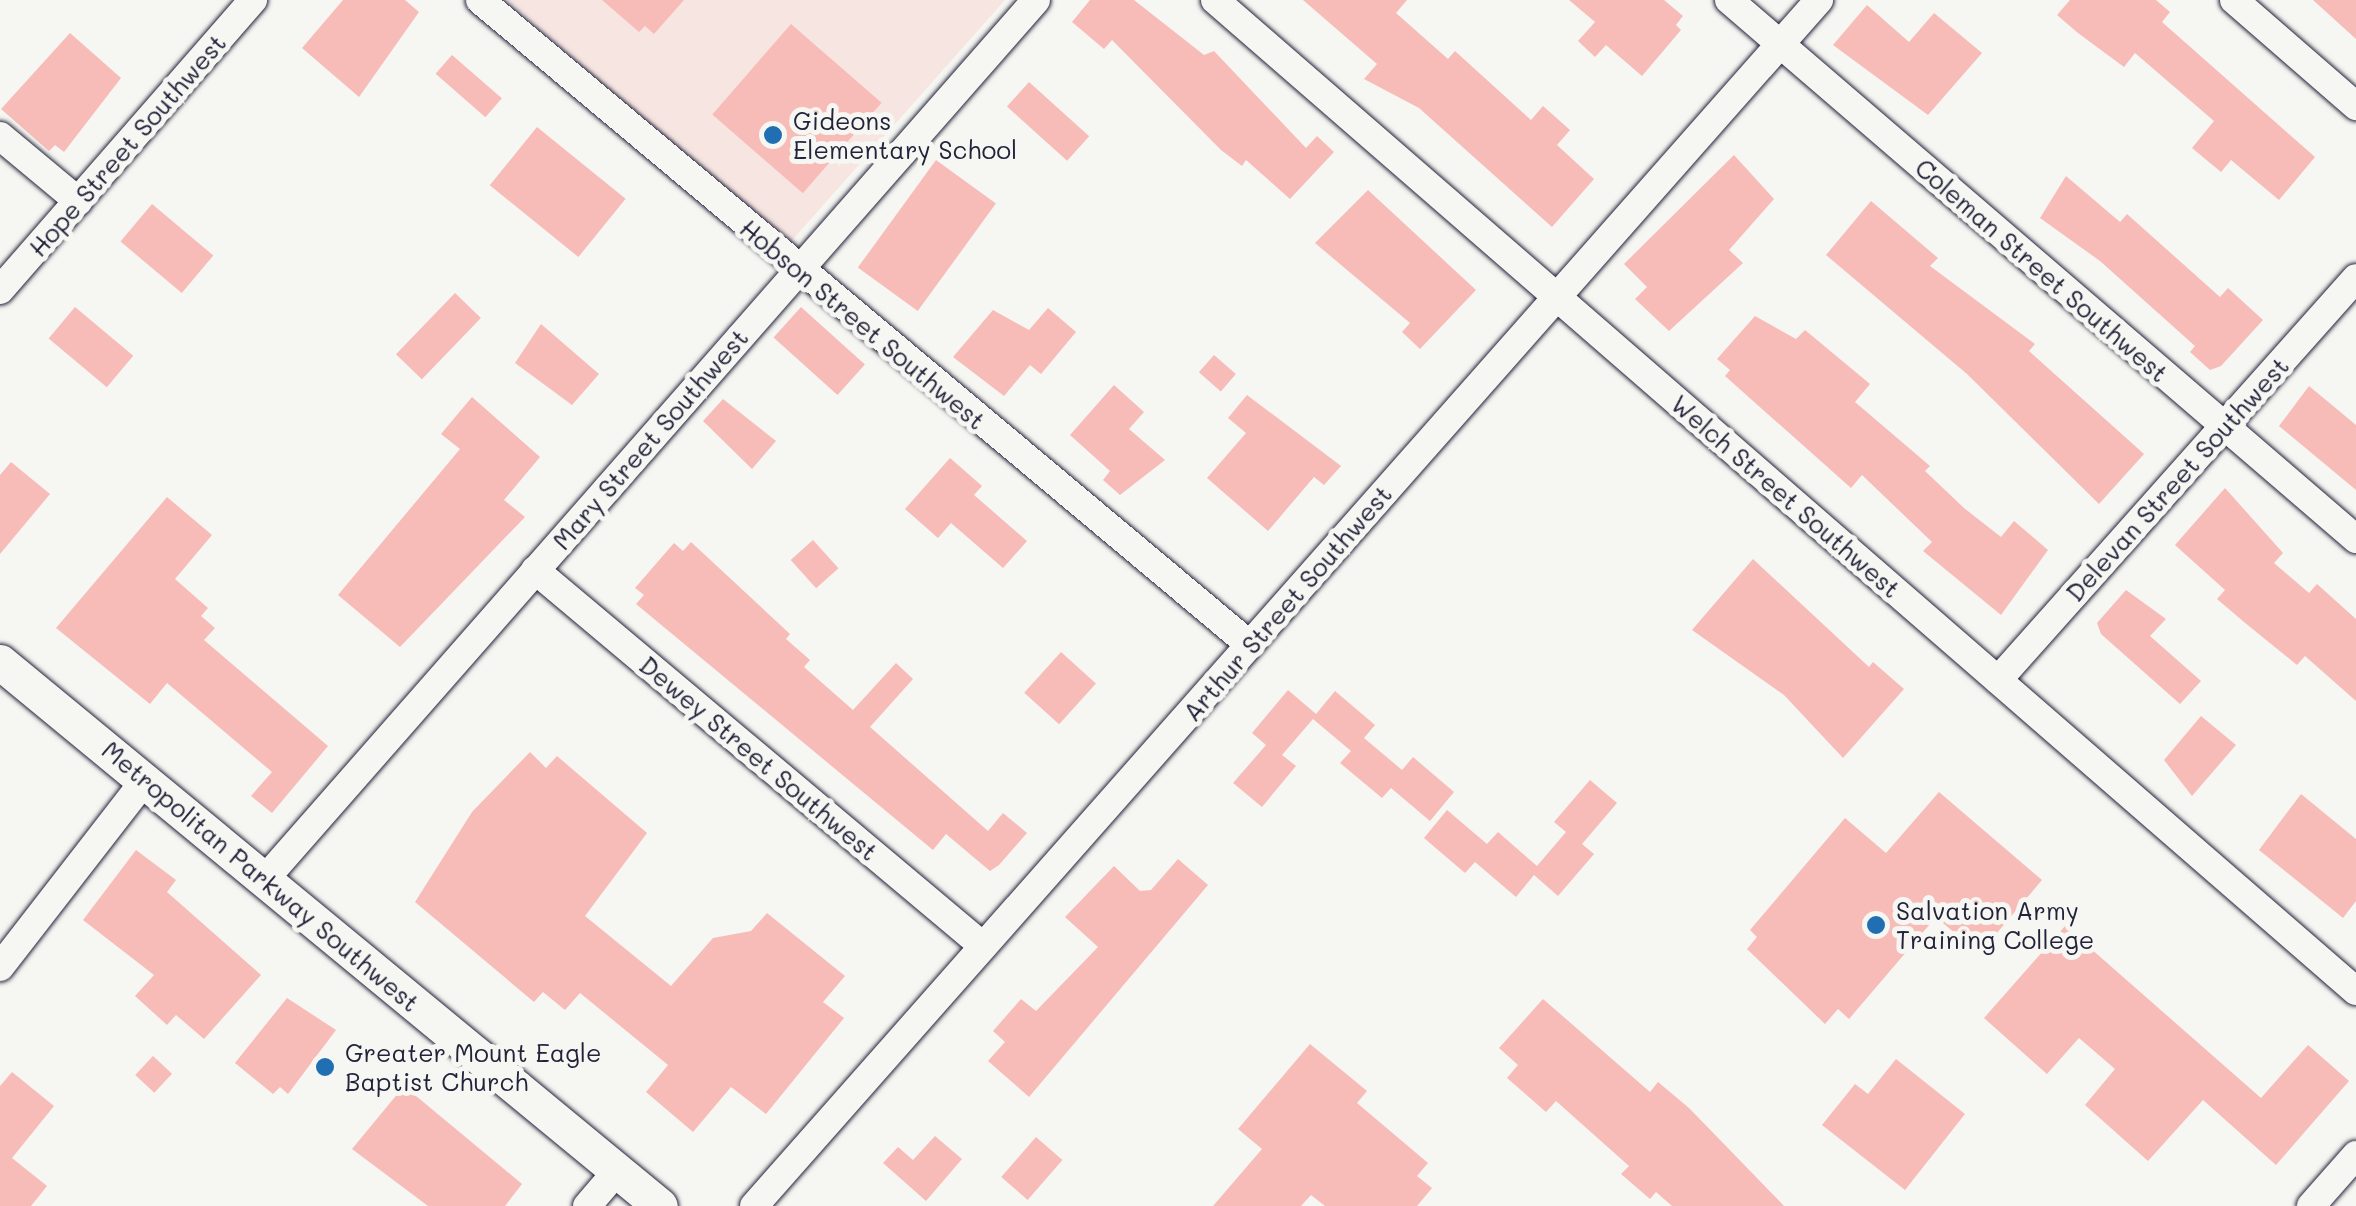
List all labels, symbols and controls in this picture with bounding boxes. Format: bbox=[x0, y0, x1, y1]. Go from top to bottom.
street label: Hope Street Southwest bbox=[22, 28, 232, 262]
place label: Gideons Elementary School bbox=[793, 106, 1017, 165]
marker: Gideons Elementary School bbox=[762, 124, 784, 146]
street label: Coleman Street Southwest bbox=[1910, 152, 2174, 388]
street label: Hobson Street Southwest bbox=[734, 213, 992, 435]
street label: Mary Street Southwest bbox=[546, 323, 754, 555]
street label: Delevan Street Southwest bbox=[2059, 351, 2295, 607]
street label: Welch Street Southwest bbox=[1665, 388, 1907, 604]
street label: Arthur Street Southwest bbox=[1176, 479, 1398, 727]
street label: Dewey Street Southwest bbox=[634, 649, 884, 867]
street label: Metropolitan Parkway Southwest bbox=[96, 734, 426, 1018]
place label: Salvation Army Training College bbox=[1896, 896, 2094, 955]
marker: Salvation Army Training College bbox=[1865, 914, 1887, 936]
place label: Greater Mount Eagle Baptist Church bbox=[345, 1038, 602, 1097]
marker: Greater Mount Eagle Baptist Church bbox=[314, 1056, 336, 1078]

